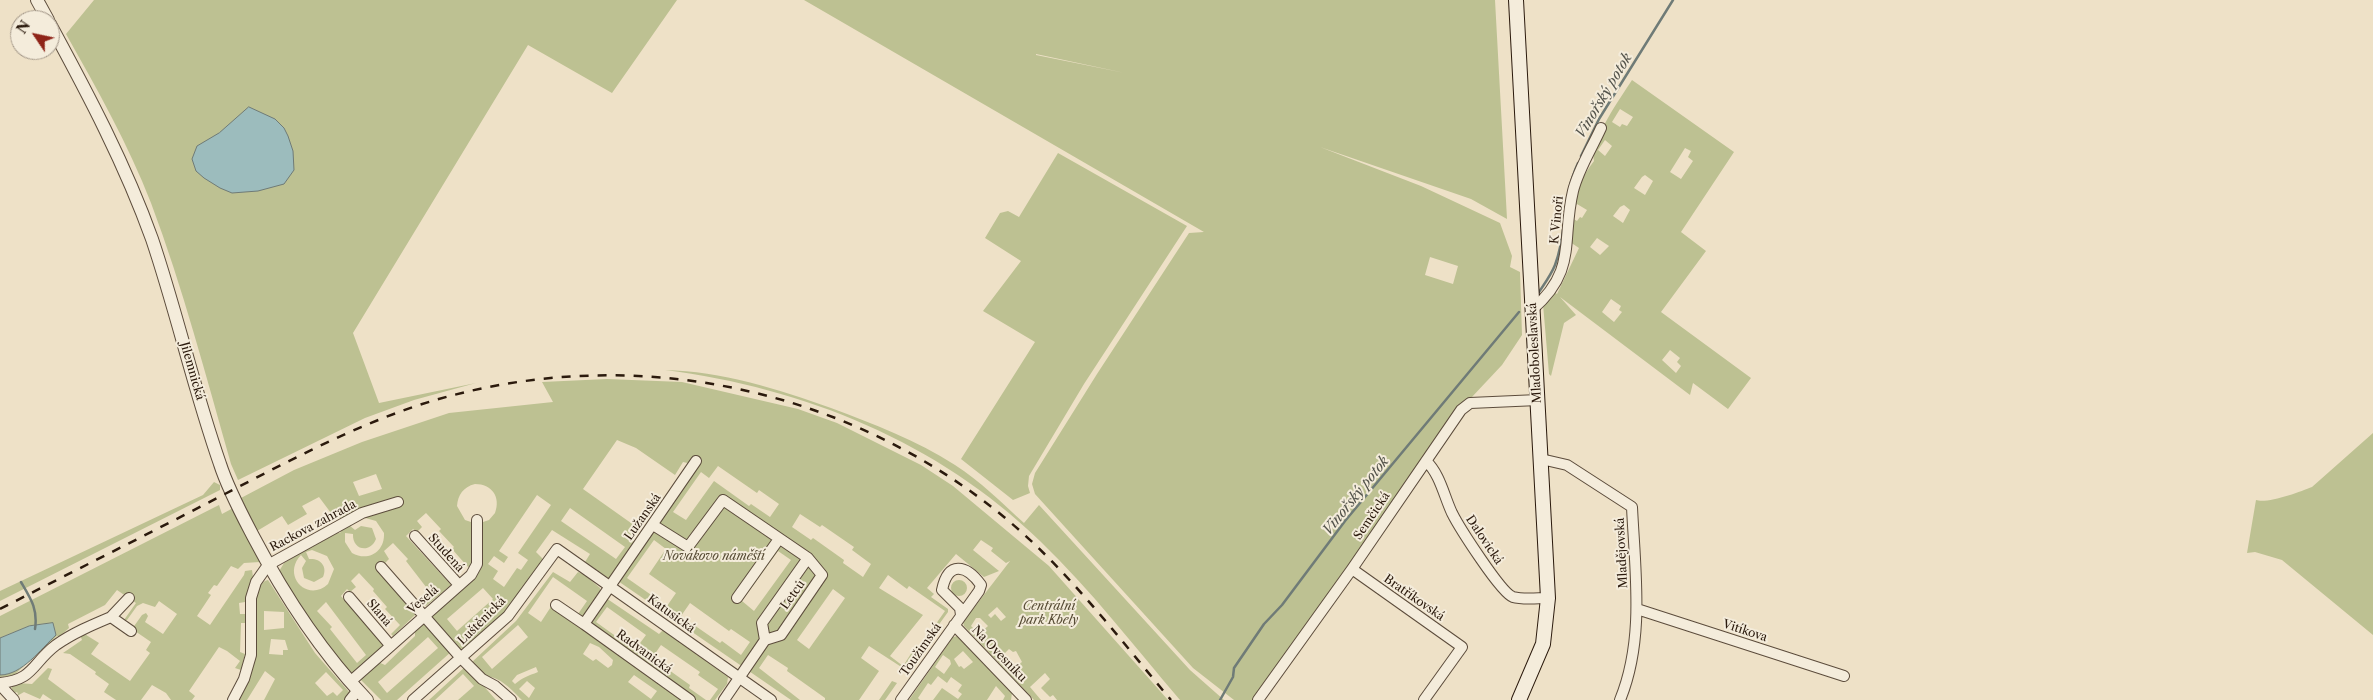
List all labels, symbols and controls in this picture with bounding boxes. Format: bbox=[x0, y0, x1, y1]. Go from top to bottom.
north arrow bbox=[10, 10, 60, 60]
text: N bbox=[13, 17, 34, 37]
water label: Vinořský potok bbox=[1572, 50, 1636, 142]
street label: K Vinoři bbox=[1547, 195, 1567, 245]
street label: Mladoboleslavská bbox=[1525, 302, 1545, 404]
street label: Jilemnická bbox=[177, 340, 207, 402]
water label: Vinořský potok bbox=[1319, 453, 1393, 539]
street label: Semčická bbox=[1351, 489, 1393, 543]
street label: Lužanská bbox=[622, 491, 664, 543]
street label: Rackova zahrada bbox=[267, 497, 359, 555]
street label: Dalovická bbox=[1462, 513, 1506, 567]
street label: Mladějovská bbox=[1613, 517, 1631, 589]
street label: Studená bbox=[425, 531, 467, 575]
park label: Novákovo náměstí bbox=[663, 550, 765, 564]
street label: Bratříkovská bbox=[1381, 572, 1447, 624]
street label: Letců bbox=[778, 578, 808, 612]
street label: Veselá bbox=[405, 583, 441, 617]
street label: Katusická bbox=[644, 592, 698, 636]
street label: Luštěnická bbox=[455, 594, 509, 648]
street label: Slaná bbox=[363, 597, 395, 629]
park label: Centrální park Kbely bbox=[1020, 600, 1078, 628]
street label: Vitíkova bbox=[1721, 617, 1769, 645]
street label: Toužimská bbox=[897, 621, 945, 679]
street label: Na Ovesníku bbox=[969, 623, 1029, 685]
street label: Radvanická bbox=[613, 627, 675, 677]

